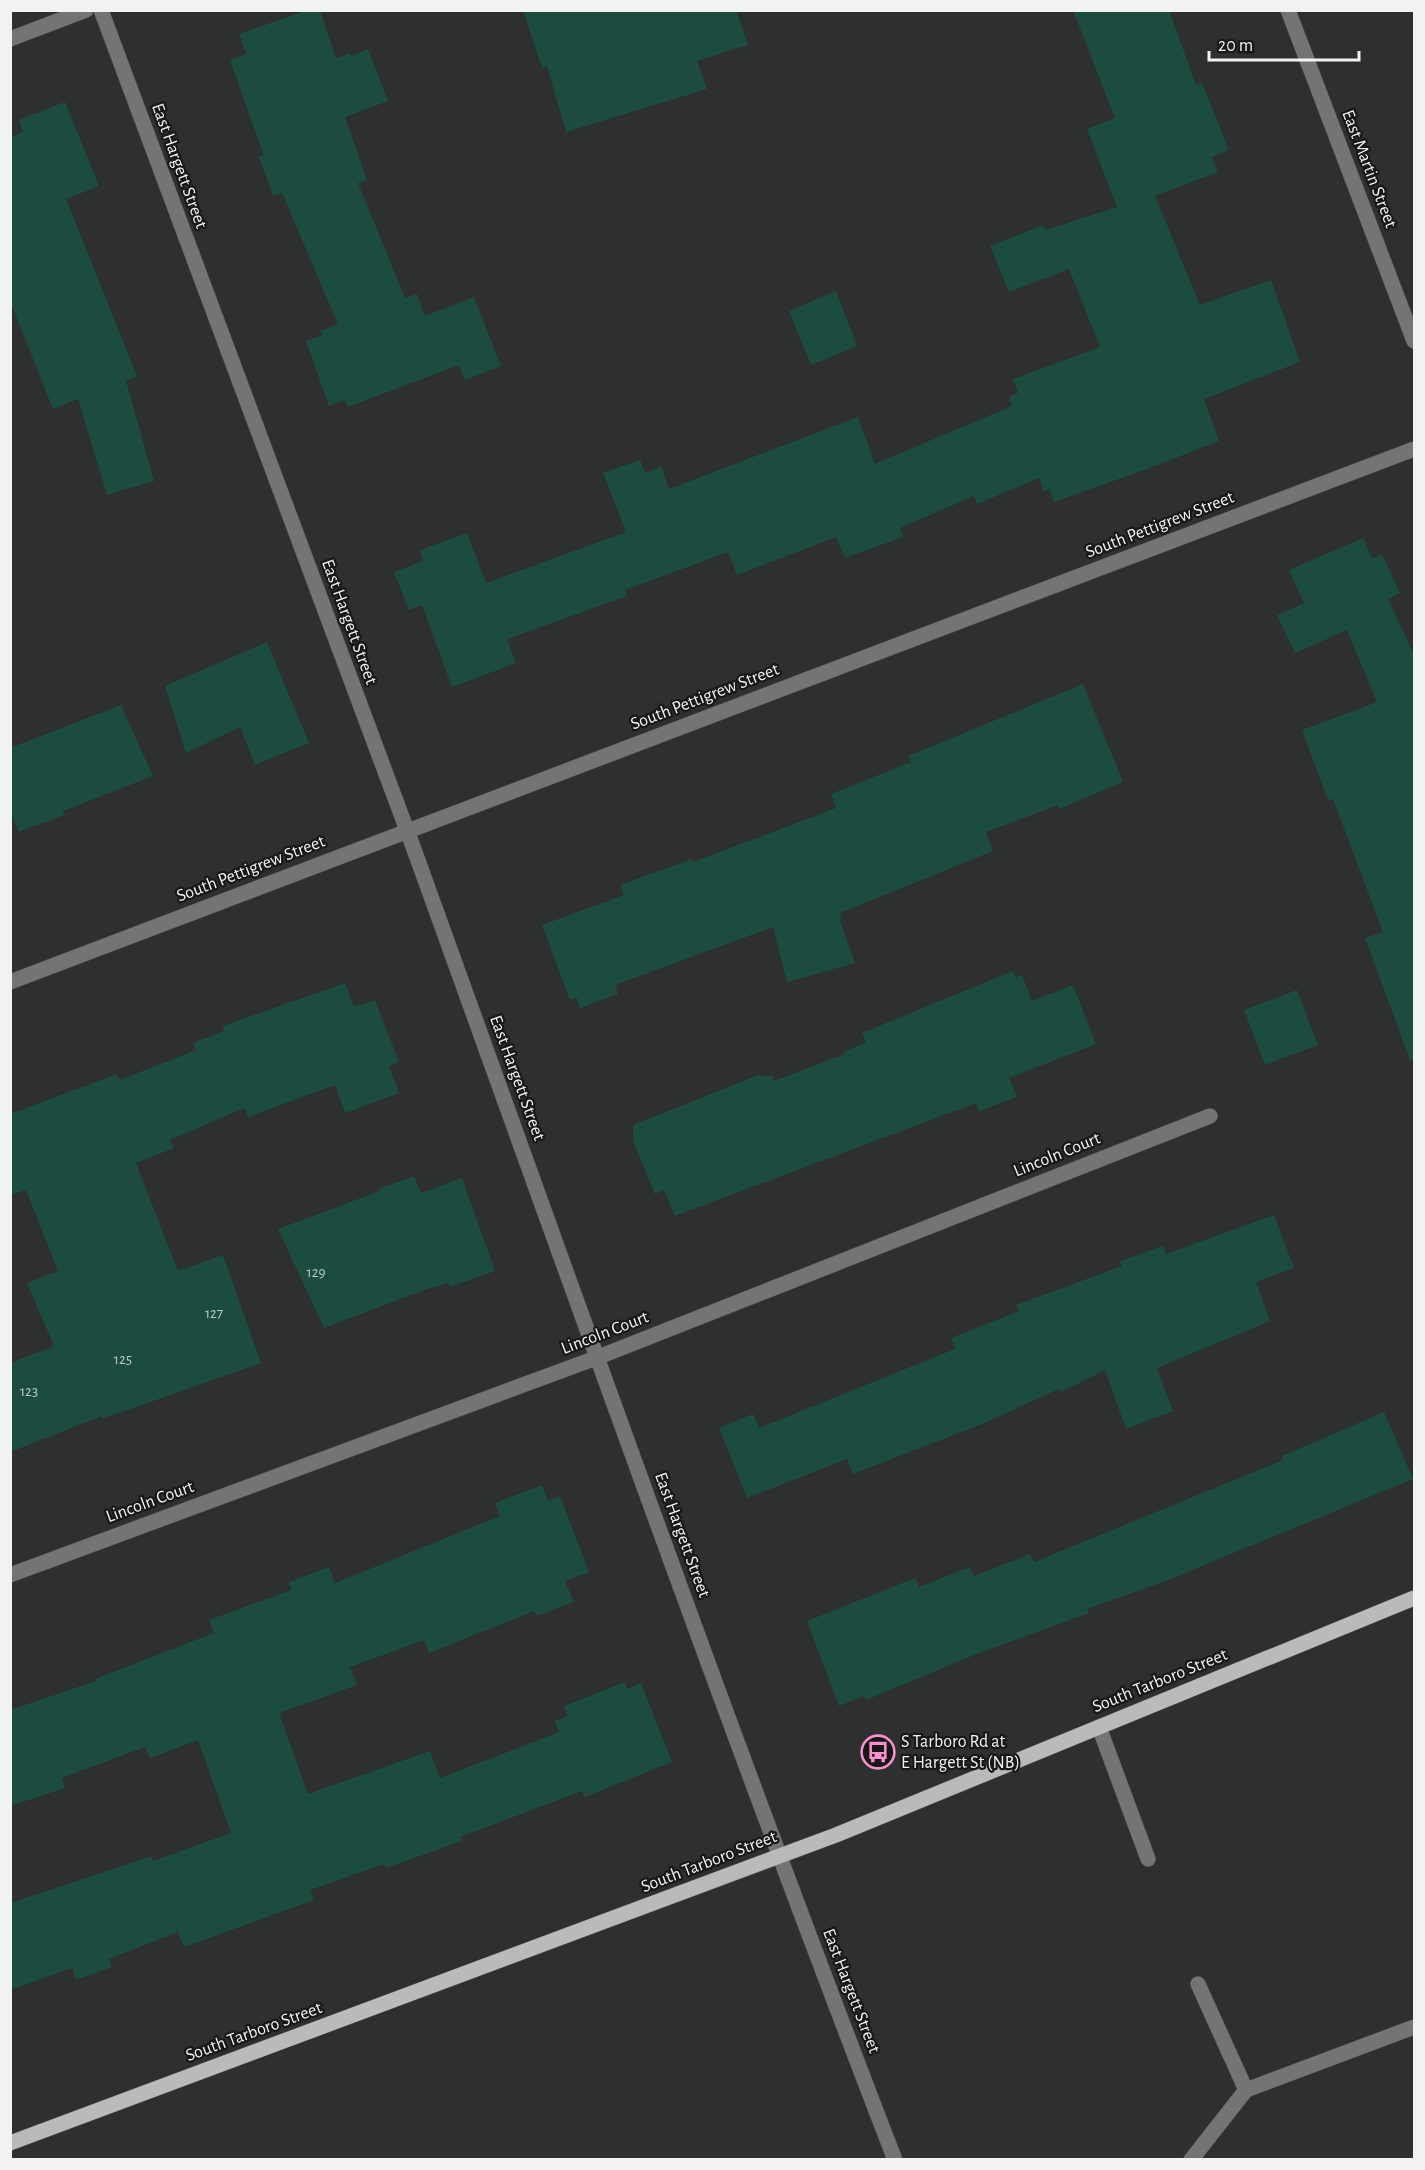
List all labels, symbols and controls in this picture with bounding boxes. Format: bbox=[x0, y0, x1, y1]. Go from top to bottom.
scale bar bbox=[1209, 24, 1359, 62]
text: 20 m bbox=[1218, 37, 1253, 55]
street label: East Hargett Street bbox=[148, 101, 210, 231]
street label: East Martin Street bbox=[1338, 108, 1400, 231]
street label: South Pettigrew Street bbox=[1083, 488, 1237, 562]
street label: East Hargett Street bbox=[318, 557, 380, 687]
street label: South Pettigrew Street bbox=[628, 660, 782, 734]
street label: South Pettigrew Street bbox=[174, 832, 328, 906]
street label: East Hargett Street bbox=[486, 1013, 548, 1143]
street label: Lincoln Court bbox=[1011, 1129, 1103, 1181]
house number: 129 bbox=[306, 1265, 326, 1280]
house number: 127 bbox=[205, 1306, 223, 1321]
street label: Lincoln Court bbox=[559, 1308, 651, 1358]
house number: 125 bbox=[114, 1352, 132, 1367]
house number: 123 bbox=[20, 1384, 38, 1399]
street label: East Hargett Street bbox=[651, 1470, 713, 1600]
street label: Lincoln Court bbox=[104, 1478, 197, 1526]
street label: South Tarboro Street bbox=[1090, 1646, 1230, 1716]
place label: S Tarboro Rd at E Hargett St (NB) bbox=[901, 1733, 1020, 1772]
bus stop icon: S Tarboro Rd at E Hargett St (NB) bbox=[860, 1734, 896, 1770]
street label: South Tarboro Street bbox=[639, 1828, 780, 1896]
street label: East Hargett Street bbox=[819, 1926, 883, 2056]
street label: South Tarboro Street bbox=[183, 1999, 325, 2065]

